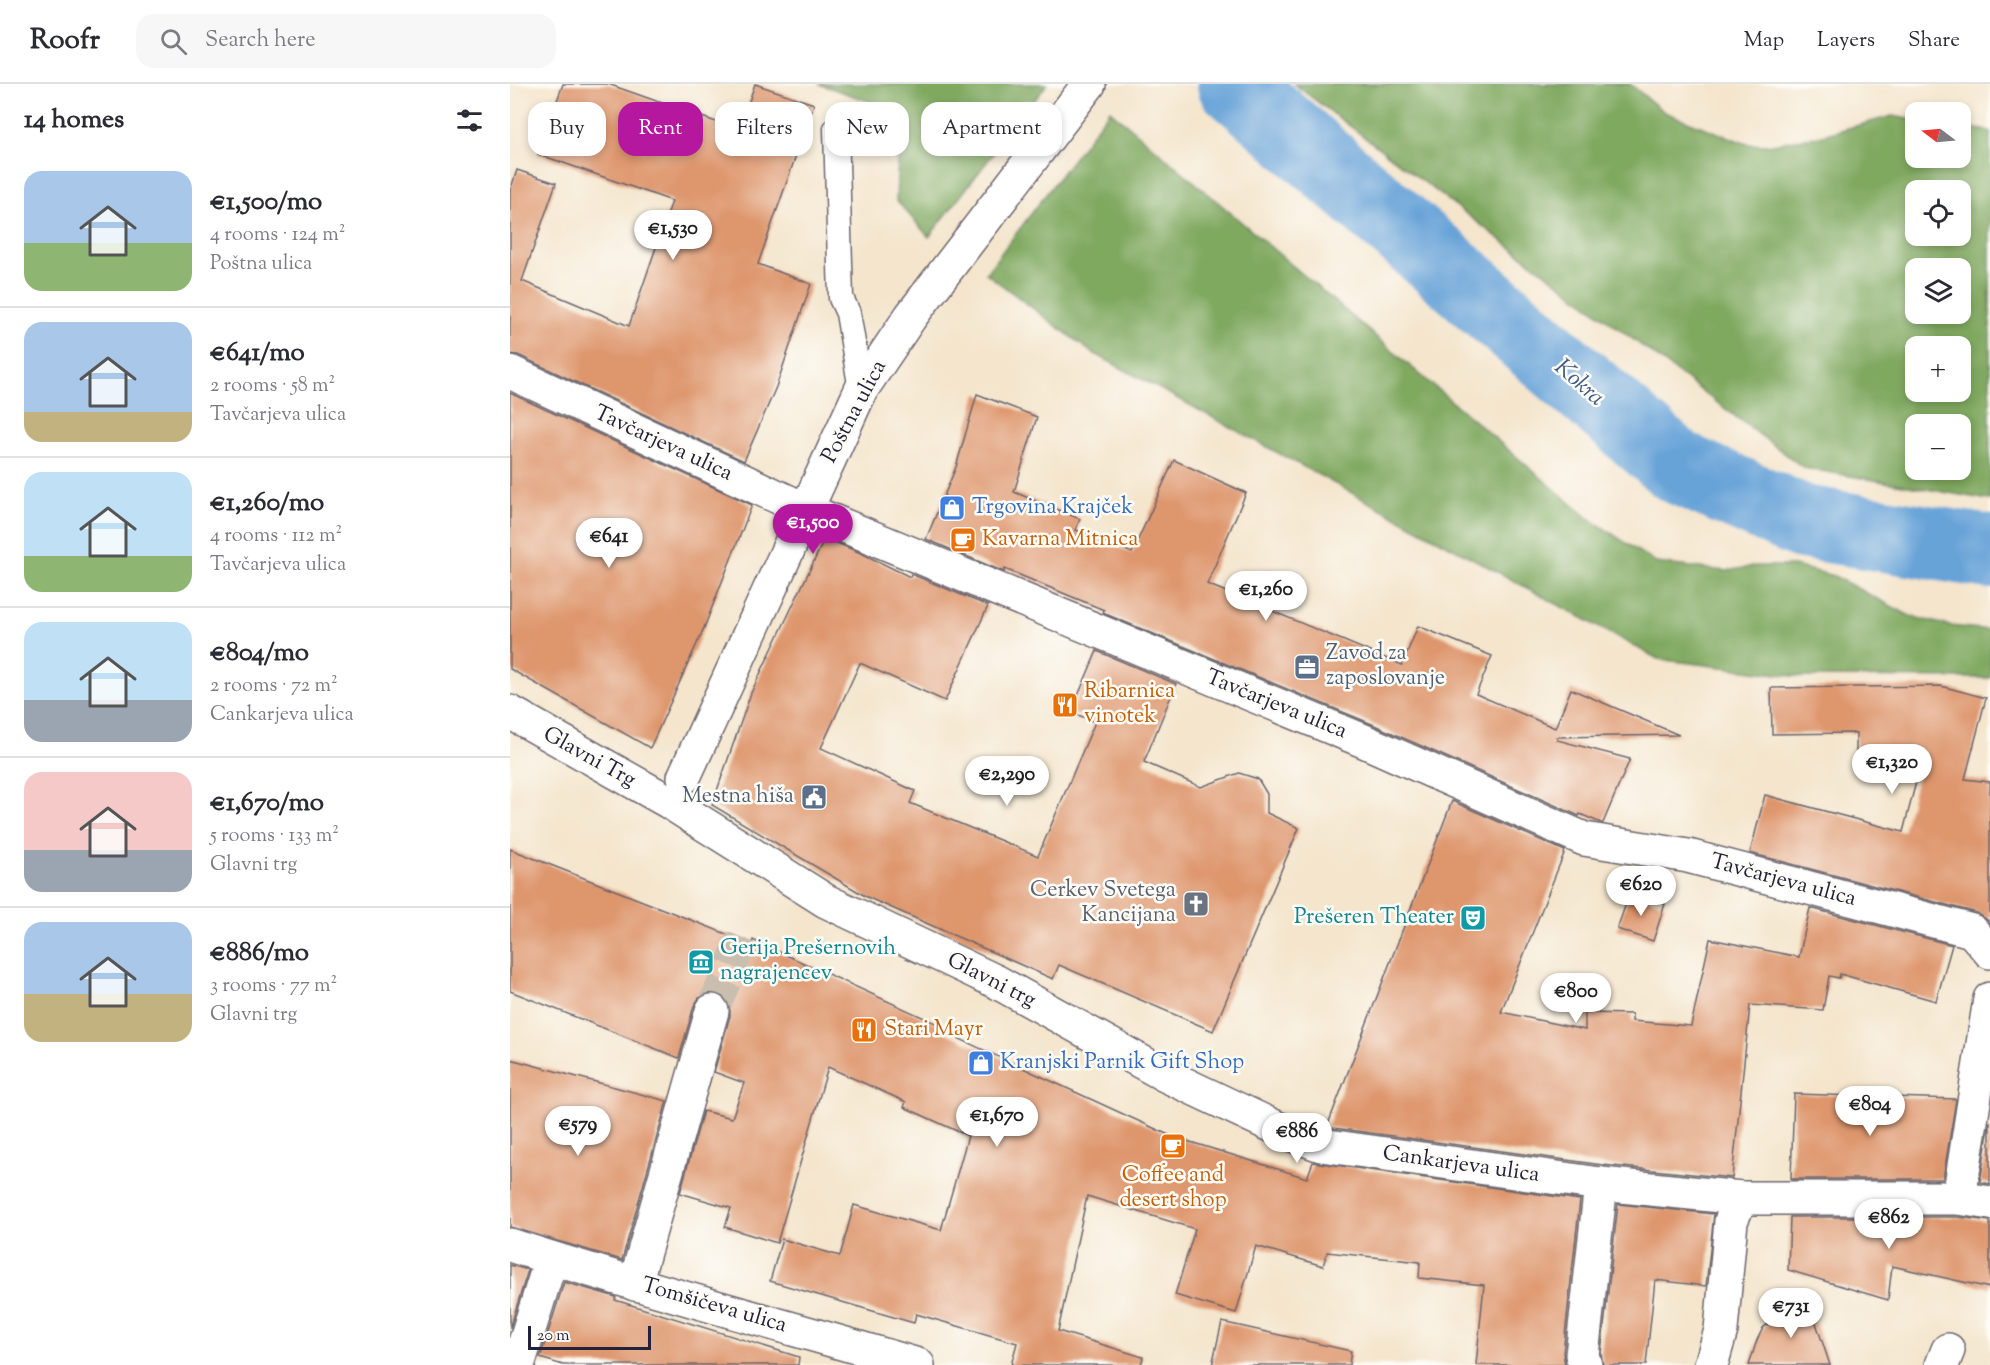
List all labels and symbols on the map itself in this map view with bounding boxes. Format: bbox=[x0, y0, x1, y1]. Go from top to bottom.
north arrow bbox=[1905, 102, 1971, 168]
pin: €1,530 bbox=[624, 210, 722, 261]
water label: Kokra bbox=[1546, 351, 1612, 415]
street label: Poštna ulica bbox=[814, 355, 896, 469]
street label: Tavčarjeva ulica bbox=[588, 398, 738, 490]
place label: Trgovina Krajček bbox=[972, 492, 1133, 524]
shop icon: Trgovina Krajček bbox=[937, 493, 967, 523]
pin: €1,500 bbox=[764, 504, 862, 555]
pin: €641 bbox=[573, 518, 645, 569]
place label: Kavarna Mitnica bbox=[982, 524, 1138, 556]
cafe icon: Kavarna Mitnica bbox=[948, 525, 978, 555]
pin: €1,260 bbox=[1217, 571, 1315, 622]
place label: Zavod za zaposlovanje bbox=[1326, 638, 1445, 695]
office icon: Zavod za zaposlovanje bbox=[1292, 652, 1322, 682]
street label: Tavčarjeva ulica bbox=[1201, 662, 1351, 748]
place label: Ribarnica vinotek bbox=[1084, 676, 1175, 733]
restaurant icon: Ribarnica vinotek bbox=[1050, 690, 1080, 720]
street label: Glavni Trg bbox=[537, 719, 642, 797]
pin: €1,320 bbox=[1843, 744, 1941, 795]
pin: €2,290 bbox=[958, 756, 1056, 807]
place label: Mestna hiša bbox=[682, 781, 794, 813]
public building icon: Mestna hiša bbox=[799, 782, 829, 812]
street label: Tavčarjeva ulica bbox=[1707, 846, 1859, 916]
pin: €620 bbox=[1605, 866, 1677, 917]
place label: Cerkev Svetega Kancijana bbox=[1030, 875, 1176, 932]
church icon: Cerkev Svetega Kancijana bbox=[1181, 889, 1211, 919]
place label: Prešeren Theater bbox=[1294, 902, 1454, 934]
theatre icon: Prešeren Theater bbox=[1458, 903, 1488, 933]
place label: Gerija Prešernovih nagrajencev bbox=[720, 933, 896, 990]
street label: Glavni trg bbox=[941, 945, 1041, 1017]
museum icon: Gerija Prešernovih nagrajencev bbox=[686, 947, 716, 977]
pin: €800 bbox=[1540, 973, 1612, 1024]
place label: Stari Mayr bbox=[884, 1014, 983, 1046]
restaurant icon: Stari Mayr bbox=[849, 1015, 879, 1045]
place label: Kranjski Parnik Gift Shop bbox=[1000, 1047, 1244, 1079]
shop icon: Kranjski Parnik Gift Shop bbox=[966, 1048, 996, 1078]
pin: €804 bbox=[1834, 1086, 1906, 1137]
pin: €1,670 bbox=[948, 1097, 1046, 1148]
pin: €579 bbox=[542, 1106, 614, 1157]
pin: €886 bbox=[1261, 1113, 1333, 1164]
cafe icon: Coffee and desert shop bbox=[1158, 1131, 1188, 1161]
street label: Cankarjeva ulica bbox=[1380, 1138, 1542, 1192]
place label: Coffee and desert shop bbox=[1119, 1160, 1227, 1217]
pin: €862 bbox=[1853, 1199, 1925, 1250]
street label: Tomšičeva ulica bbox=[638, 1270, 790, 1342]
pin: €731 bbox=[1755, 1288, 1827, 1339]
scale bar bbox=[528, 1323, 651, 1350]

